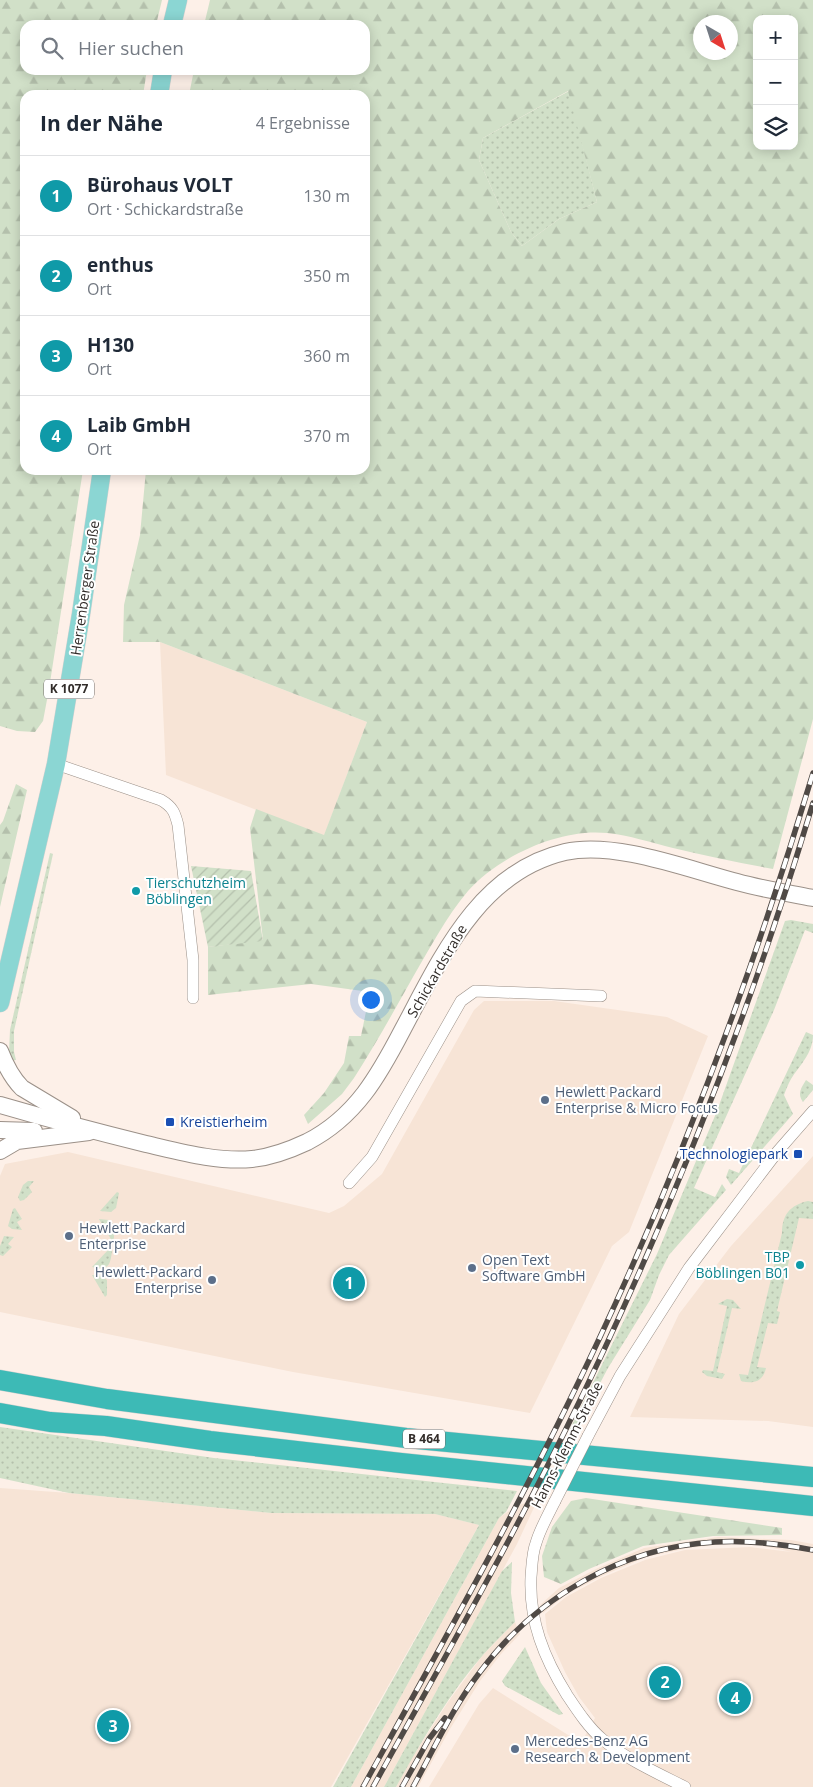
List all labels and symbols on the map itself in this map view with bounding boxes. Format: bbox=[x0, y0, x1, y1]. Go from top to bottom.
north arrow bbox=[693, 15, 738, 60]
street label: Herrenberger Straße bbox=[66, 519, 103, 656]
road number: K 1077 bbox=[44, 680, 94, 699]
place label: Tierschutzheim Böblingen bbox=[146, 873, 246, 908]
marker: Tierschutzheim Böblingen bbox=[130, 885, 142, 897]
street label: Schickardstraße bbox=[402, 921, 471, 1021]
your location bbox=[358, 987, 384, 1013]
place label: Hewlett Packard Enterprise & Micro Focus bbox=[555, 1082, 718, 1117]
marker: Hewlett Packard Enterprise & Micro Focus bbox=[539, 1094, 551, 1106]
place label: Kreistierheim bbox=[180, 1112, 267, 1131]
marker: Kreistierheim bbox=[164, 1116, 176, 1128]
place label: Technologiepark bbox=[680, 1144, 789, 1163]
marker: Technologiepark bbox=[792, 1148, 804, 1160]
place label: Hewlett Packard Enterprise bbox=[79, 1218, 185, 1253]
marker: Hewlett Packard Enterprise bbox=[63, 1230, 75, 1242]
place label: TBP Böblingen B01 bbox=[696, 1247, 790, 1282]
place label: Open Text Software GmbH bbox=[482, 1250, 586, 1285]
marker: TBP Böblingen B01 bbox=[794, 1259, 806, 1271]
place label: Hewlett-Packard Enterprise bbox=[95, 1262, 202, 1297]
marker: Open Text Software GmbH bbox=[466, 1262, 478, 1274]
pin: 1 bbox=[333, 1264, 365, 1302]
marker: Hewlett-Packard Enterprise bbox=[206, 1274, 218, 1286]
street label: Hanns-Klemm-Straße bbox=[526, 1378, 607, 1511]
road number: B 464 bbox=[403, 1430, 445, 1448]
pin: 2 bbox=[649, 1663, 681, 1701]
pin: 4 bbox=[719, 1679, 751, 1717]
pin: 3 bbox=[97, 1707, 129, 1745]
place label: Mercedes-Benz AG Research & Development bbox=[525, 1731, 690, 1766]
marker: Mercedes-Benz AG Research & Development bbox=[509, 1743, 521, 1755]

